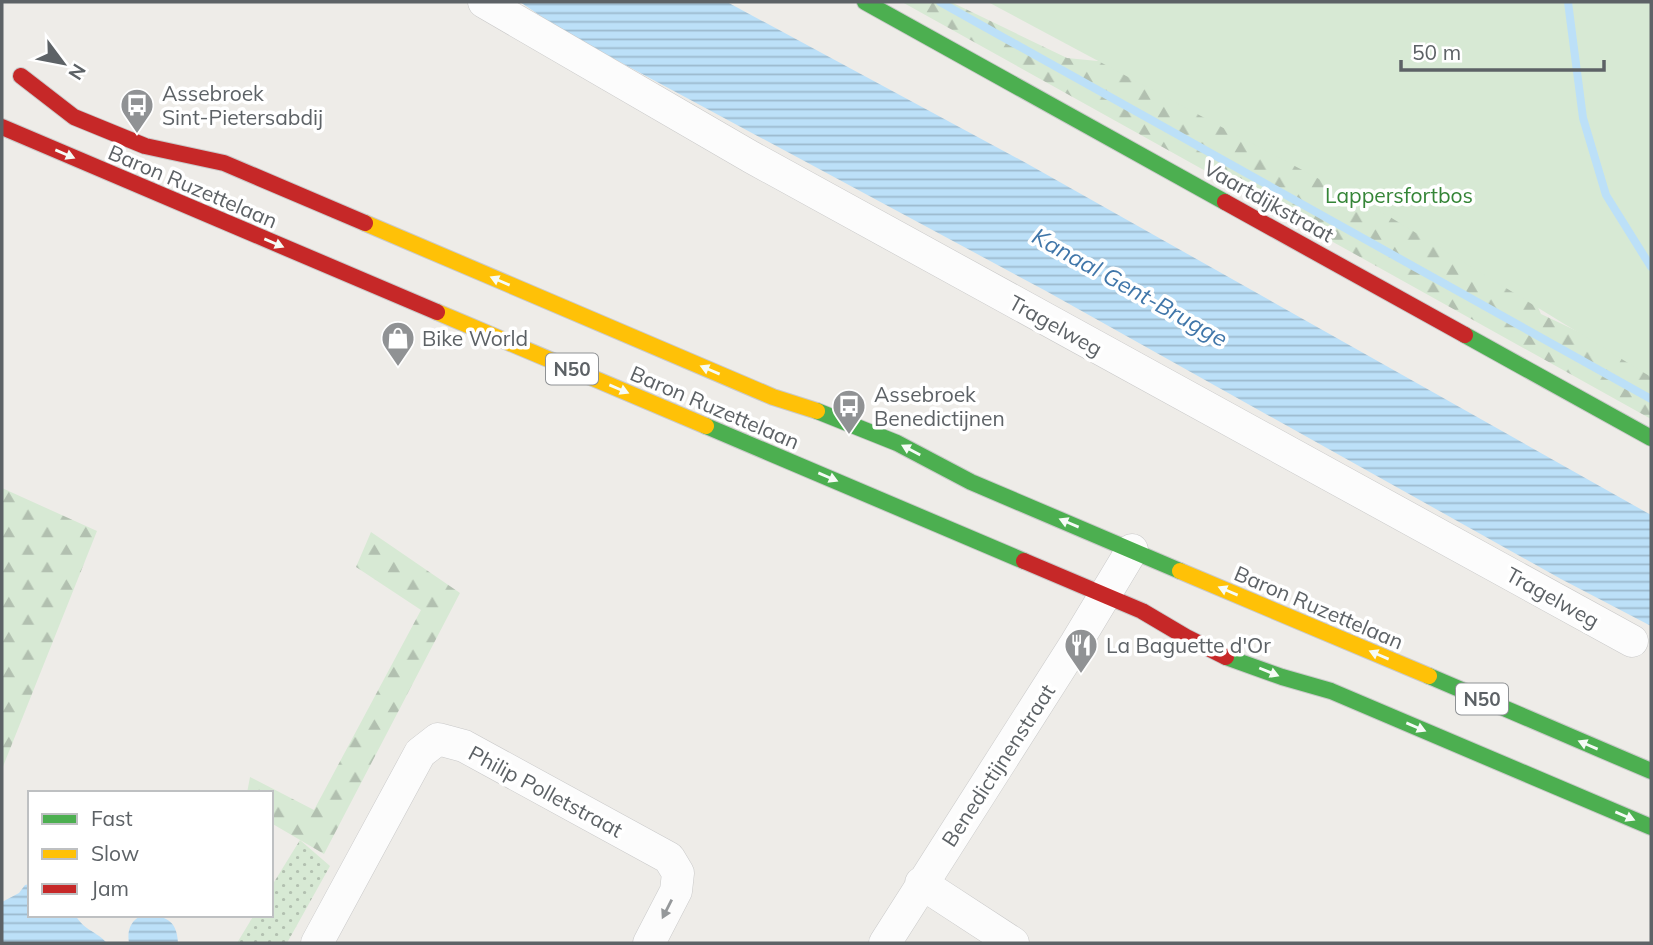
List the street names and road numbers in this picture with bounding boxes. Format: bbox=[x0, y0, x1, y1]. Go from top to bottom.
street label: Baron Ruzettelaan bbox=[105, 139, 281, 233]
street label: Vaartdijkstraat bbox=[1199, 154, 1339, 248]
street label: Tragelweg bbox=[1005, 289, 1107, 361]
road number: N50 bbox=[546, 354, 598, 384]
street label: Baron Ruzettelaan bbox=[627, 360, 803, 454]
street label: Baron Ruzettelaan bbox=[1231, 560, 1407, 654]
street label: Tragelweg bbox=[1502, 561, 1604, 633]
street label: Benedictijnenstraat bbox=[936, 679, 1060, 851]
road number: N50 bbox=[1456, 684, 1508, 714]
street label: Philip Polletstraat bbox=[465, 739, 627, 843]

